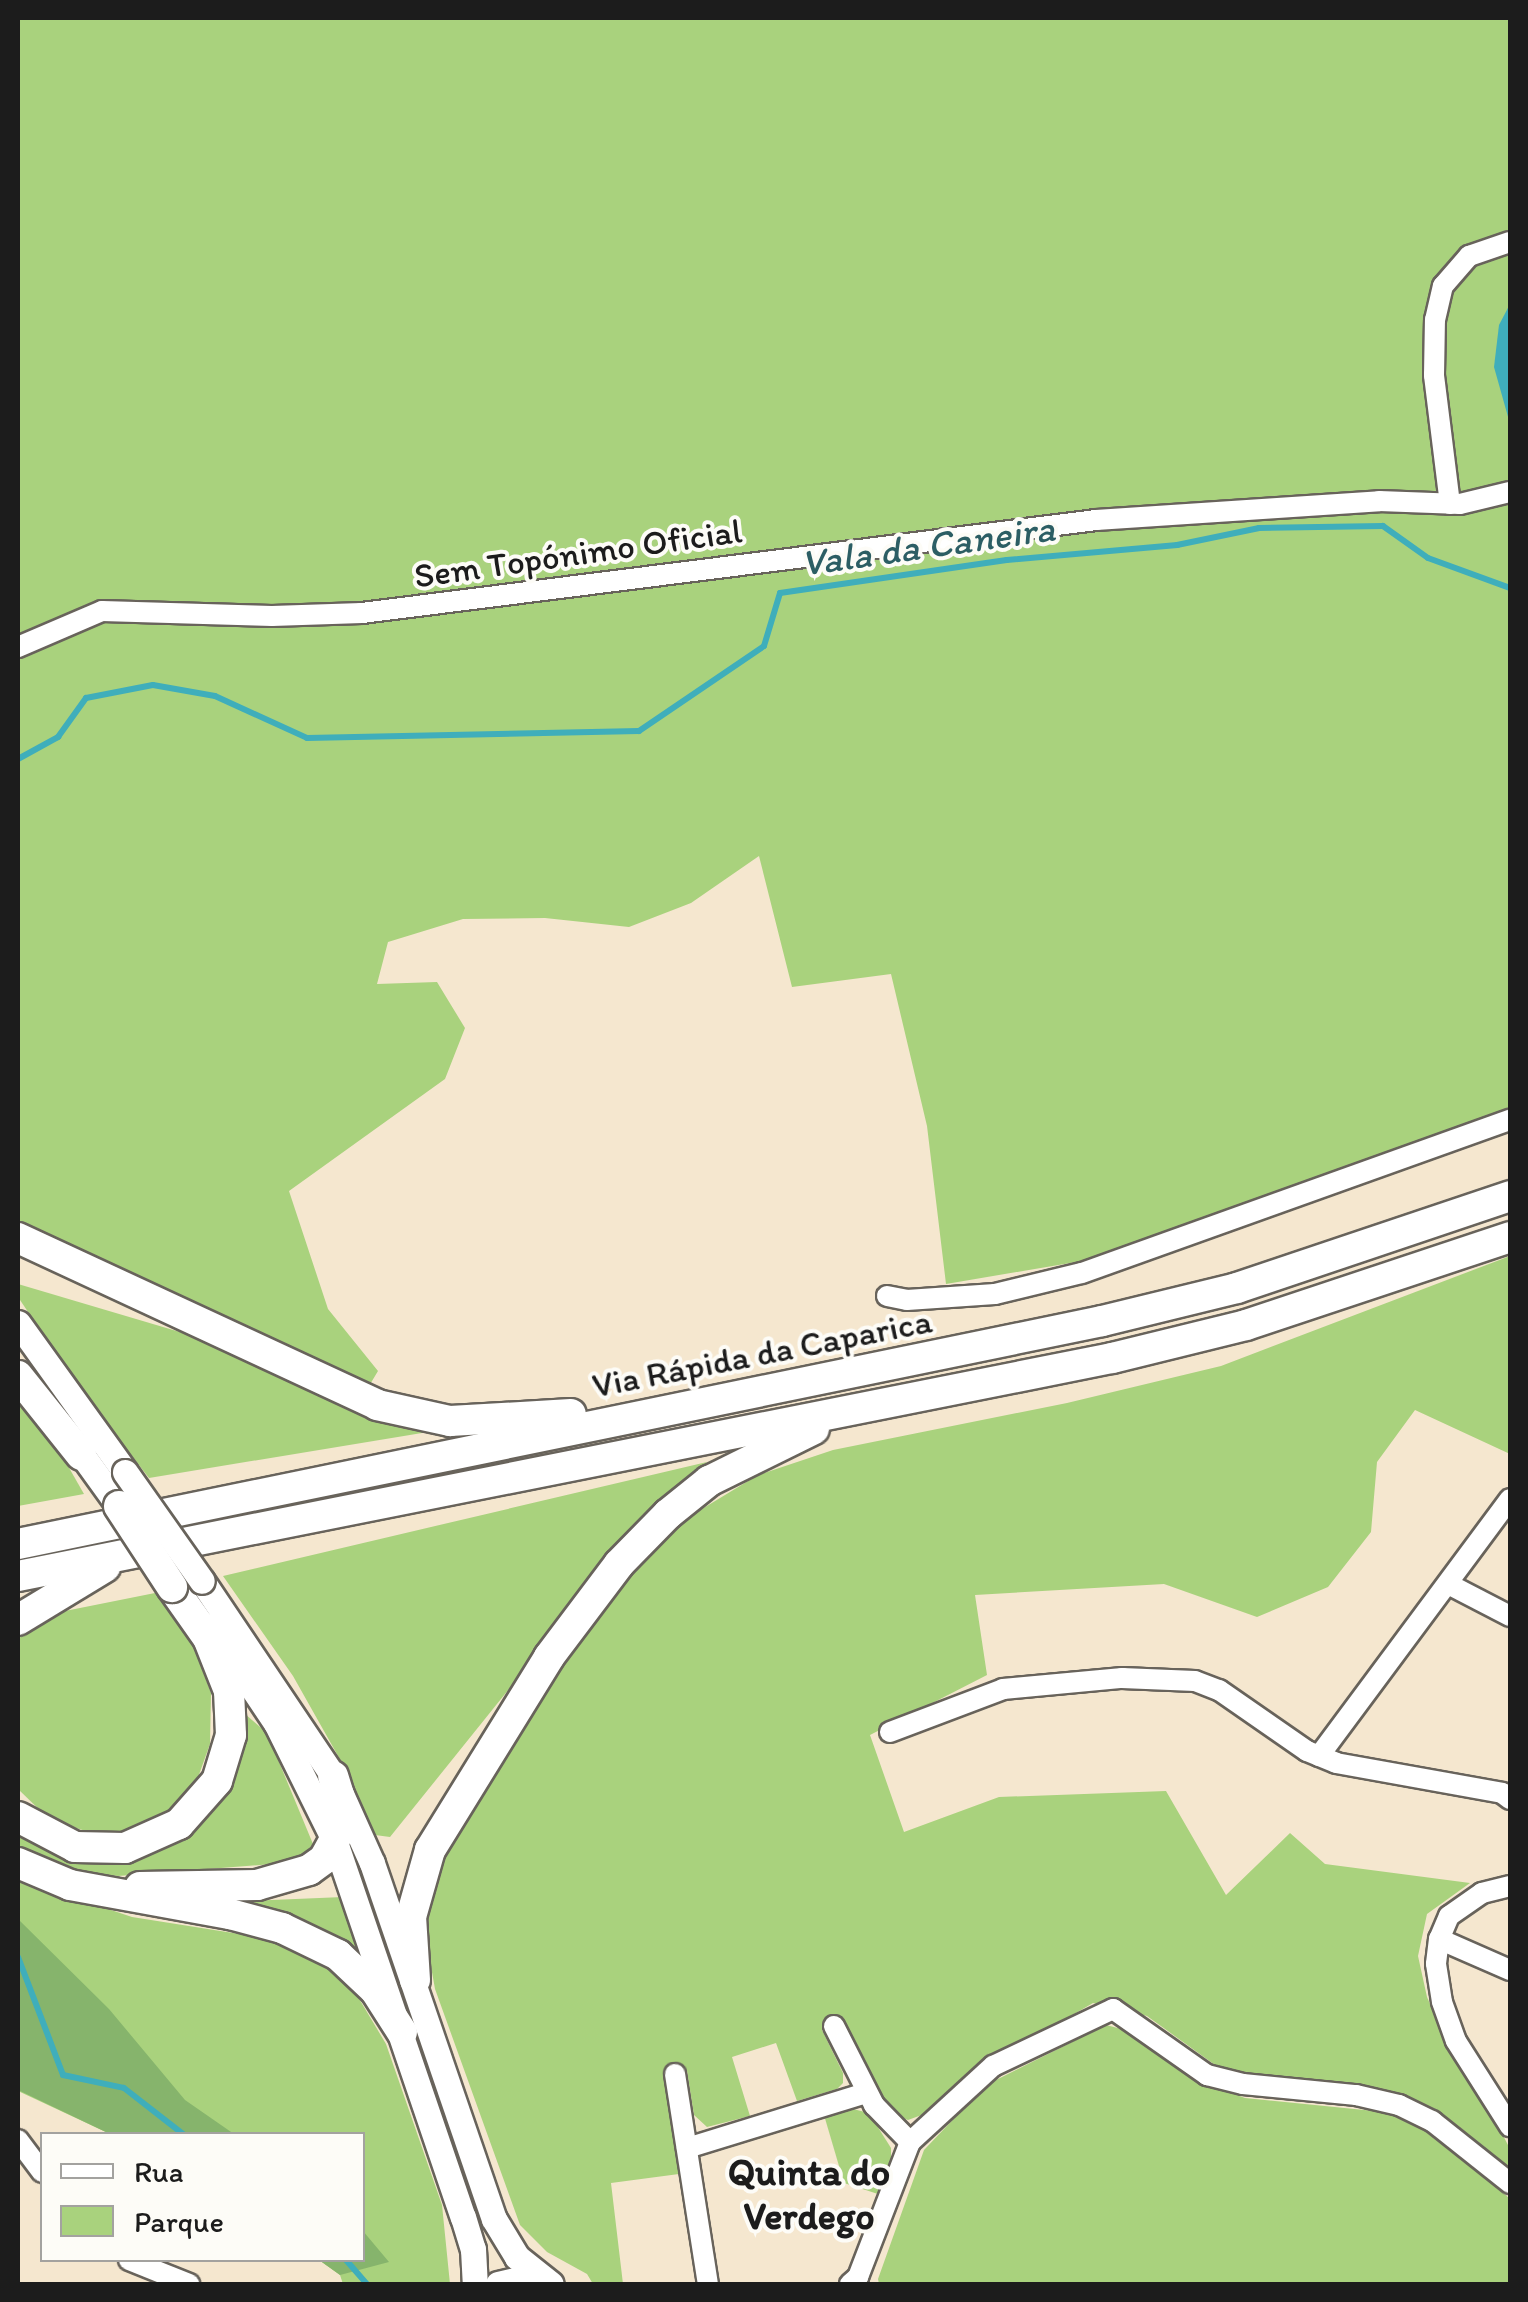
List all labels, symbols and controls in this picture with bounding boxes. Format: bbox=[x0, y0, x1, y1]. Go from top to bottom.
water label: Vala da Caneira bbox=[798, 506, 1058, 586]
street label: Sem Topónimo Oficial bbox=[413, 509, 743, 597]
street label: Via Rápida da Caparica bbox=[589, 1300, 935, 1406]
legend bbox=[40, 2132, 365, 2262]
district label: Quinta do Verdego bbox=[728, 2150, 890, 2240]
text: Rua bbox=[134, 2153, 183, 2190]
text: Parque bbox=[134, 2203, 224, 2240]

